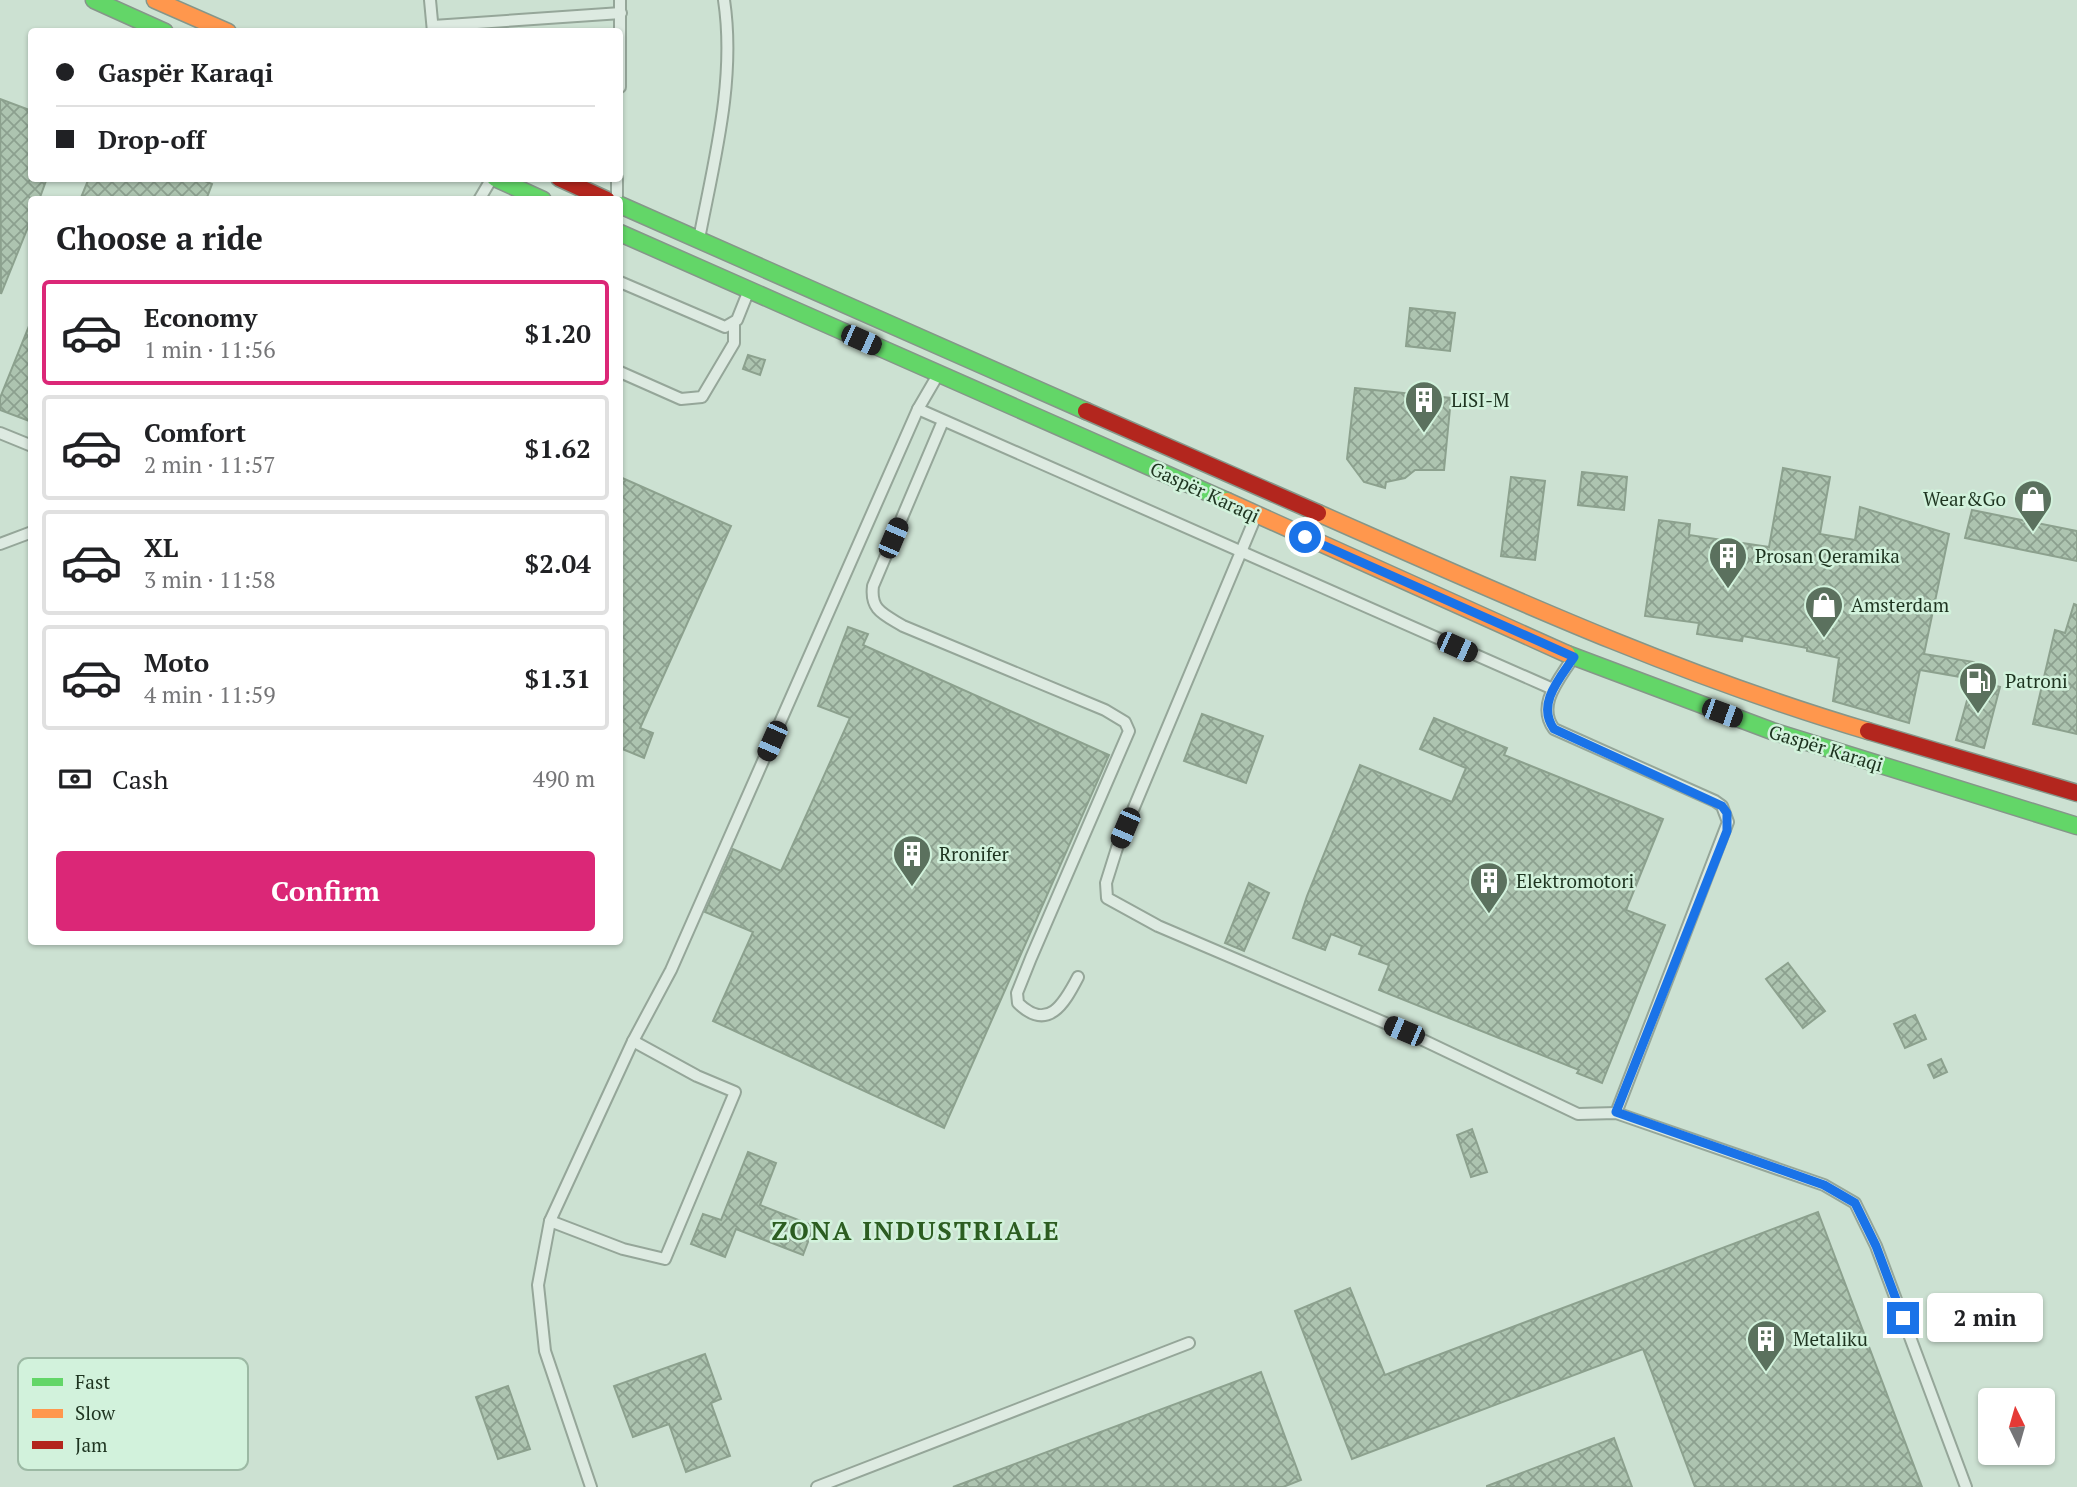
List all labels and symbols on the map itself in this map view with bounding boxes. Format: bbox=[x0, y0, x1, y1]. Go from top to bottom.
car bbox=[838, 322, 885, 358]
building icon: LISI-M bbox=[1403, 379, 1445, 434]
place label: LISI-M bbox=[1451, 387, 1510, 412]
street label: Gaspër Karaqi bbox=[1146, 455, 1264, 528]
shop icon: Wear&Go bbox=[2012, 478, 2054, 533]
place label: Wear&Go bbox=[1923, 486, 2006, 511]
car bbox=[876, 515, 911, 561]
route start bbox=[1289, 521, 1321, 553]
building icon: Prosan Qeramika bbox=[1707, 535, 1749, 590]
place label: Prosan Qeramika bbox=[1755, 543, 1900, 568]
shop icon: Amsterdam bbox=[1803, 584, 1845, 639]
place label: Amsterdam bbox=[1851, 592, 1950, 617]
car bbox=[1434, 629, 1481, 665]
fuel station icon: Patroni bbox=[1957, 660, 1999, 715]
place label: Patroni bbox=[2005, 668, 2068, 693]
car bbox=[1699, 696, 1746, 730]
car bbox=[754, 718, 791, 764]
street label: Gaspër Karaqi bbox=[1766, 718, 1886, 777]
car bbox=[1108, 805, 1143, 851]
building icon: Rronifer bbox=[891, 833, 933, 888]
place label: Rronifer bbox=[939, 841, 1010, 866]
building icon: Elektromotori bbox=[1468, 860, 1510, 915]
place label: Elektromotori bbox=[1516, 868, 1634, 893]
car bbox=[1381, 1013, 1428, 1049]
district label: ZONA INDUSTRIALE bbox=[771, 1213, 1061, 1247]
callout: 2 min bbox=[1927, 1294, 2043, 1342]
route end bbox=[1887, 1302, 1919, 1334]
building icon: Metaliku bbox=[1745, 1318, 1787, 1373]
place label: Metaliku bbox=[1793, 1326, 1868, 1351]
legend bbox=[18, 1358, 248, 1470]
text: Fast bbox=[75, 1369, 110, 1394]
north arrow bbox=[1978, 1388, 2054, 1465]
text: Slow bbox=[75, 1400, 116, 1425]
text: Jam bbox=[75, 1432, 108, 1457]

